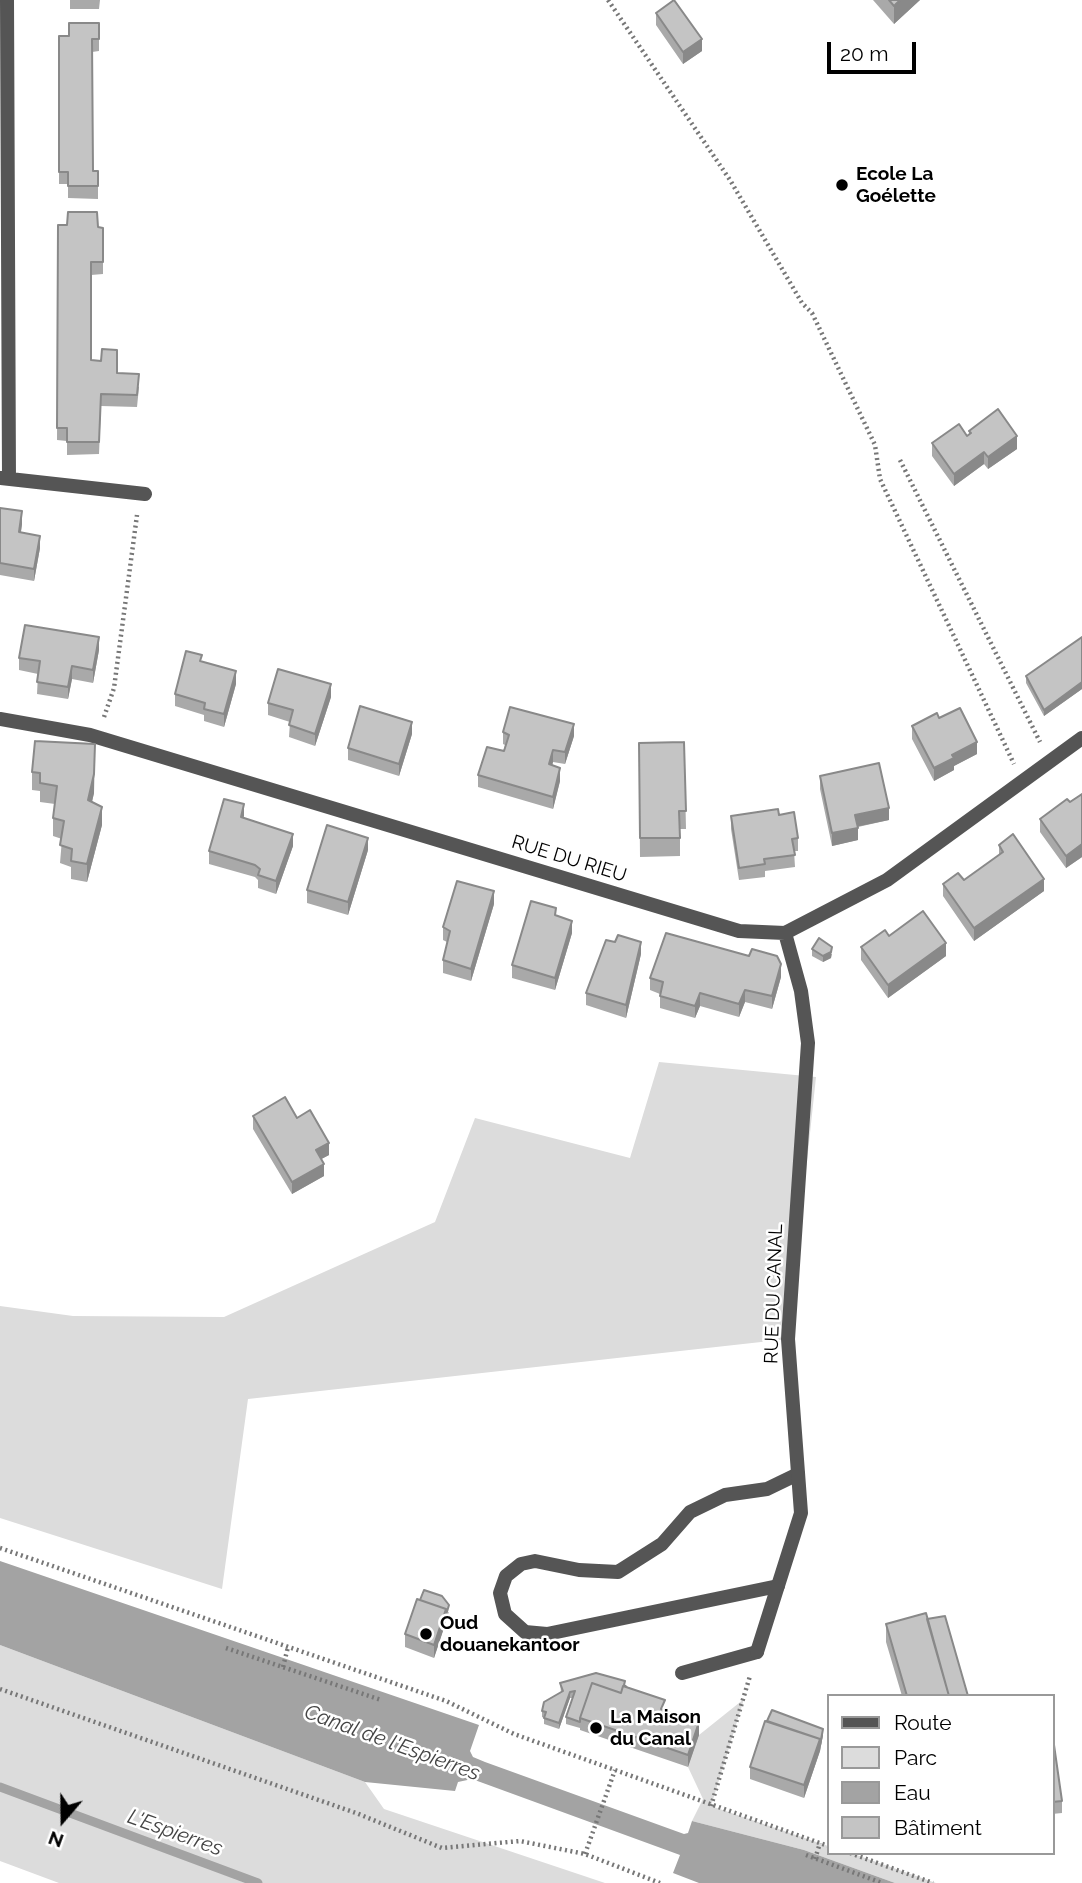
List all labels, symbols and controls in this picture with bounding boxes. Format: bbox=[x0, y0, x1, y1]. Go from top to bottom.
scale bar bbox=[830, 28, 919, 72]
text: 20 m bbox=[840, 41, 888, 66]
place label: Ecole La Goélette bbox=[856, 163, 936, 207]
marker: Ecole La Goélette bbox=[834, 177, 850, 193]
street label: RUE DU RIEU bbox=[509, 831, 629, 887]
street label: RUE DU CANAL bbox=[760, 1224, 788, 1364]
place label: Oud douanekantoor bbox=[440, 1612, 580, 1656]
marker: Oud douanekantoor bbox=[418, 1626, 434, 1642]
legend bbox=[827, 1694, 1054, 1855]
water label: Canal de l'Espierres bbox=[301, 1700, 483, 1786]
place label: La Maison du Canal bbox=[610, 1706, 701, 1750]
text: Route bbox=[894, 1710, 952, 1735]
marker: La Maison du Canal bbox=[588, 1720, 604, 1736]
text: Parc bbox=[894, 1745, 937, 1770]
text: Eau bbox=[894, 1780, 931, 1805]
north arrow bbox=[28, 1785, 98, 1855]
water label: L'Espierres bbox=[124, 1804, 226, 1862]
text: Bâtiment bbox=[894, 1815, 982, 1840]
text: N bbox=[45, 1827, 66, 1853]

